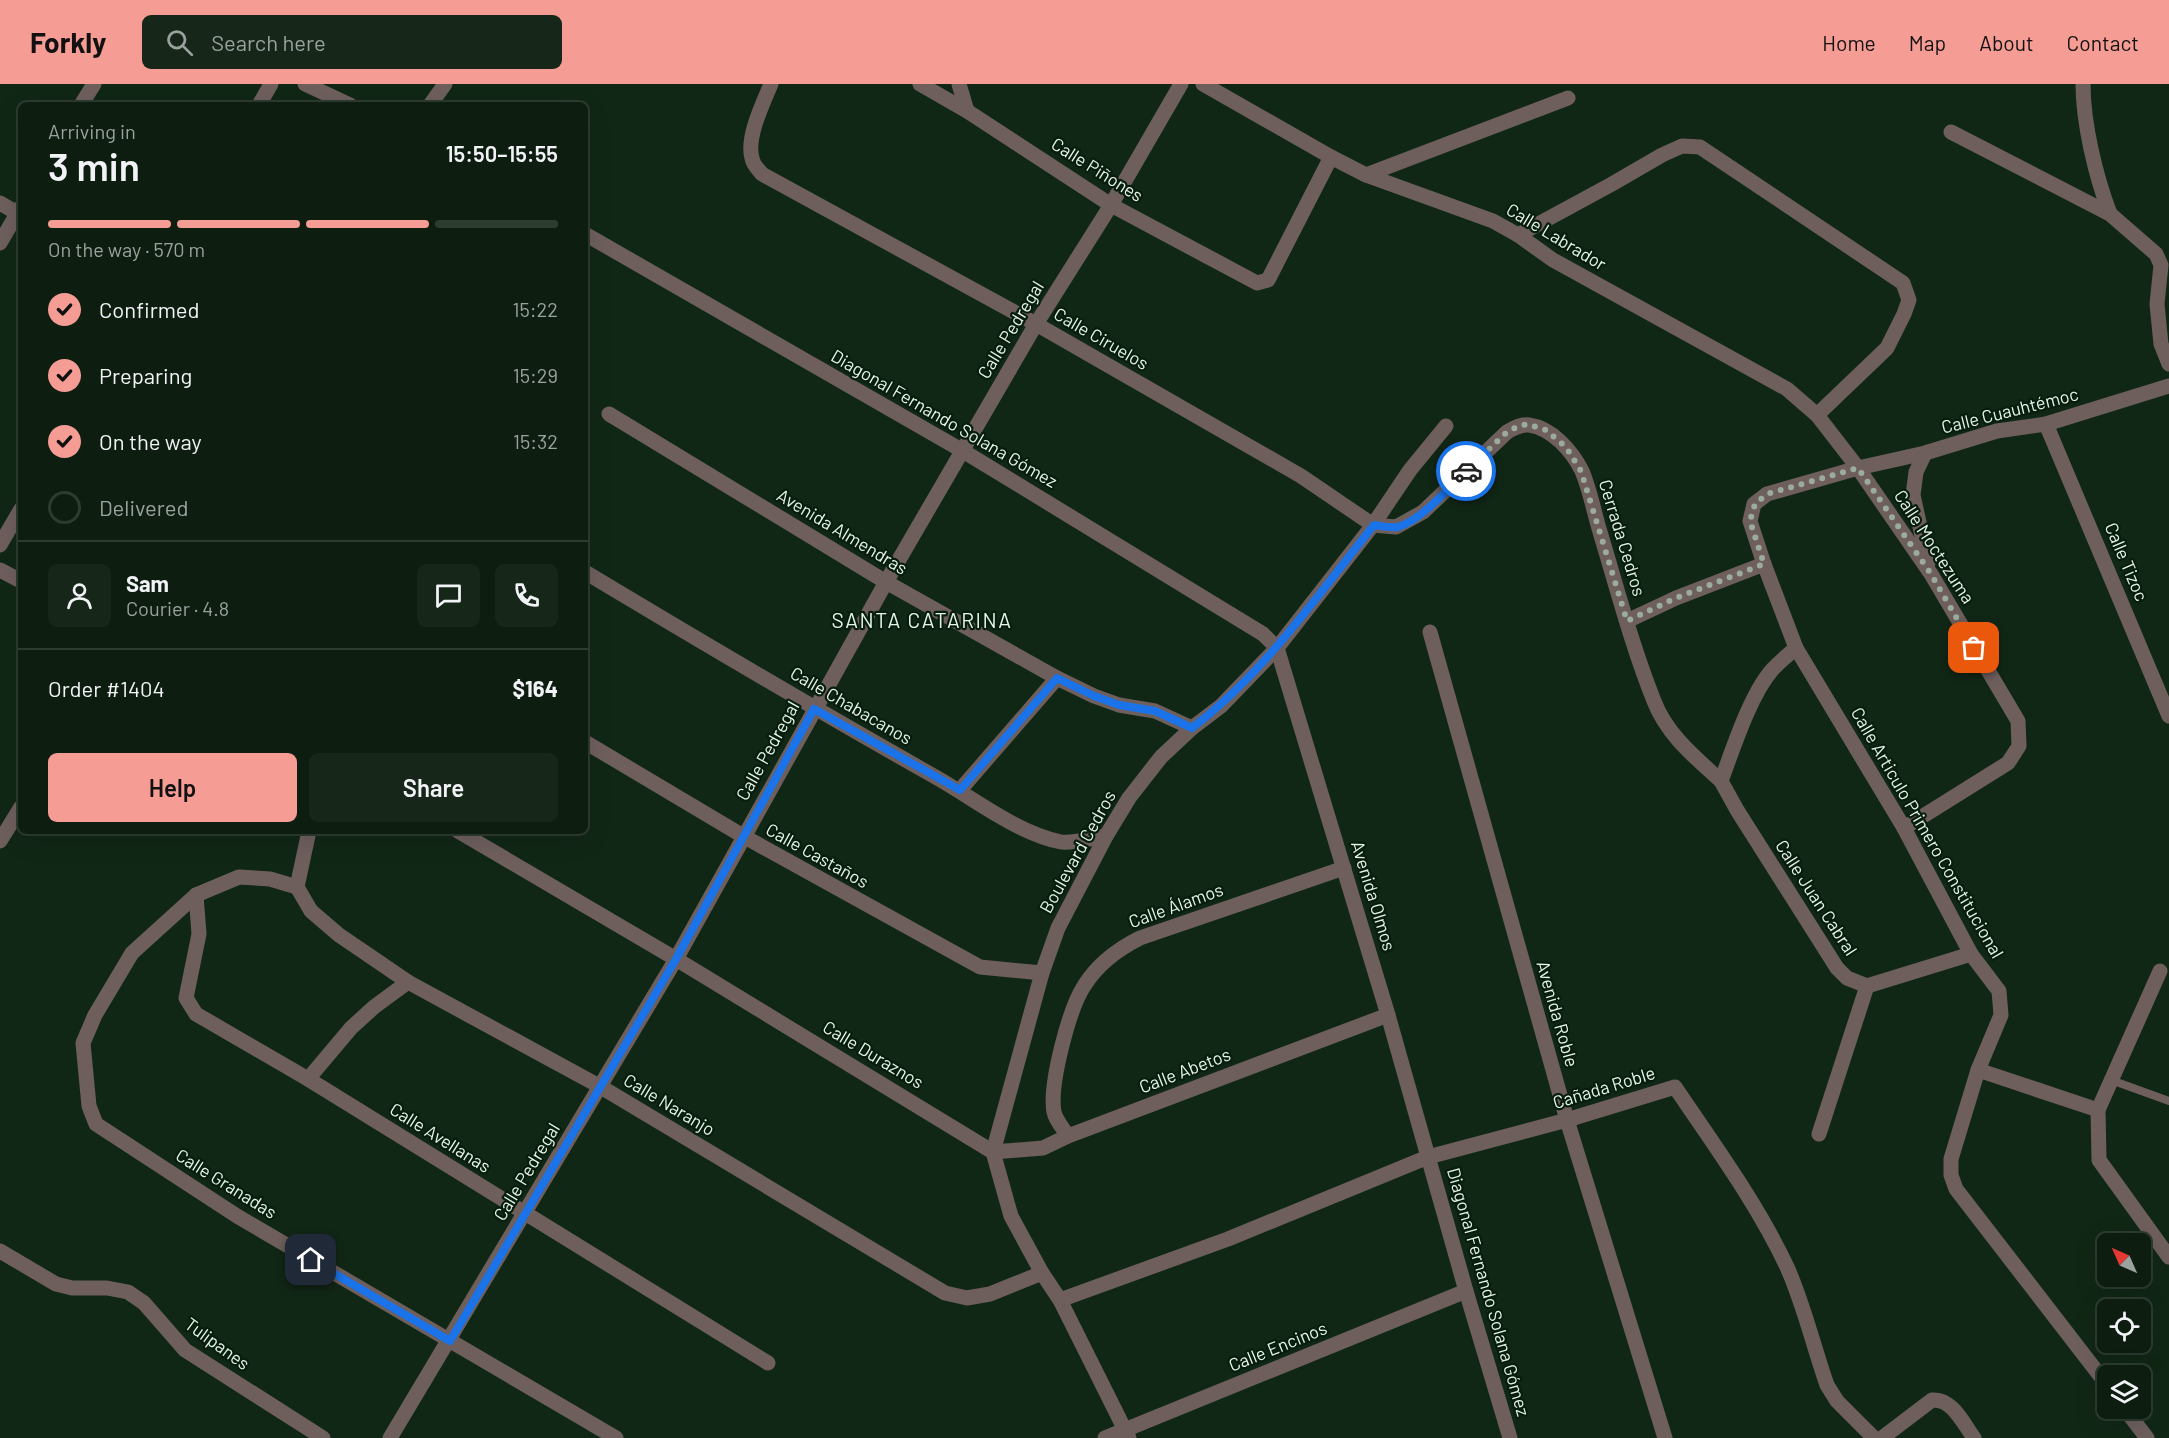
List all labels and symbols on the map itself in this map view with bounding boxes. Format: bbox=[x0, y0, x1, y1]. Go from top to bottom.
street label: Calle Piñones bbox=[1048, 132, 1147, 206]
street label: Calle Labrador bbox=[1503, 198, 1611, 275]
street label: Calle Pedregal bbox=[972, 277, 1048, 382]
street label: Calle Ciruelos bbox=[1050, 302, 1153, 374]
street label: Diagonal Fernando Solana Gómez bbox=[827, 344, 1062, 492]
street label: Calle Cuauhtémoc bbox=[1939, 382, 2081, 438]
courier bbox=[1436, 441, 1496, 501]
street label: Cerrada Cedros bbox=[1595, 477, 1651, 599]
street label: Avenida Almendras bbox=[773, 484, 912, 579]
street label: Calle Moctezuma bbox=[1890, 485, 1980, 607]
street label: Calle Tizoc bbox=[2101, 519, 2153, 604]
district label: SANTA CATARINA bbox=[832, 607, 1012, 632]
pin bbox=[1948, 622, 1999, 673]
street label: Calle Chabacanos bbox=[787, 661, 916, 749]
street label: Calle Pedregal bbox=[731, 697, 803, 804]
street label: Calle Articulo Primero Constitucional bbox=[1847, 703, 2009, 962]
street label: Boulevard Cedros bbox=[1034, 786, 1120, 917]
street label: Calle Castaños bbox=[762, 818, 873, 892]
street label: Calle Juan Cabral bbox=[1771, 835, 1862, 960]
street label: Avenida Olmos bbox=[1347, 838, 1401, 953]
street label: Calle Álamos bbox=[1125, 878, 1226, 932]
street label: Avenida Roble bbox=[1532, 958, 1584, 1069]
street label: Calle Duraznos bbox=[819, 1015, 928, 1093]
street label: Calle Abetos bbox=[1136, 1043, 1234, 1098]
street label: Cañada Roble bbox=[1550, 1061, 1658, 1113]
street label: Calle Naranjo bbox=[620, 1068, 719, 1140]
street label: Calle Avellanas bbox=[386, 1097, 495, 1177]
street label: Calle Pedregal bbox=[488, 1119, 564, 1224]
street label: Calle Granadas bbox=[172, 1143, 281, 1223]
street label: Diagonal Fernando Solana Gómez bbox=[1443, 1165, 1535, 1419]
north arrow bbox=[2097, 1233, 2151, 1287]
pin bbox=[285, 1234, 336, 1285]
street label: Tulipanes bbox=[181, 1312, 254, 1374]
street label: Calle Encinos bbox=[1225, 1316, 1330, 1376]

